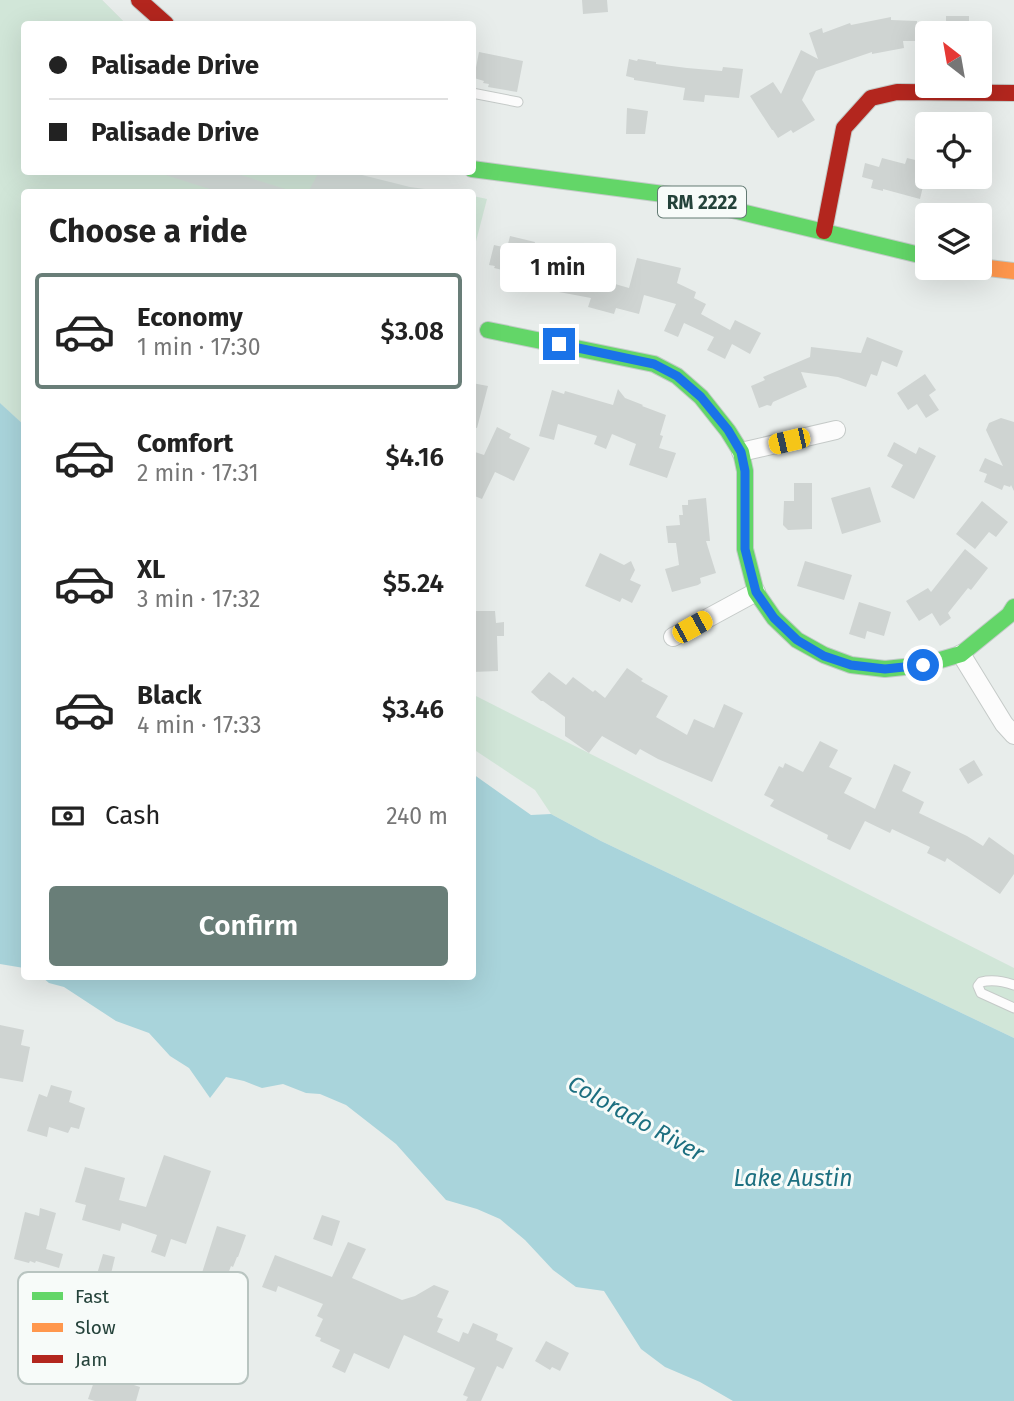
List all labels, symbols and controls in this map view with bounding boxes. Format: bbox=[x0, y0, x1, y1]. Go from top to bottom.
north arrow bbox=[915, 21, 992, 98]
map controls bbox=[915, 21, 992, 280]
text: Palisade Drive bbox=[91, 50, 259, 81]
button: locate bbox=[915, 112, 992, 189]
text: Palisade Drive bbox=[91, 117, 259, 148]
road number: RM 2222 bbox=[658, 186, 746, 218]
button: layers bbox=[915, 203, 992, 280]
text: Choose a ride bbox=[49, 212, 247, 250]
callout: 1 min bbox=[501, 243, 617, 292]
text: 1 min bbox=[530, 253, 586, 281]
icon: car bbox=[53, 300, 116, 363]
text: Economy bbox=[137, 302, 243, 333]
text: $3.08 bbox=[381, 316, 444, 347]
route end bbox=[543, 328, 575, 360]
text: 1 min · 17:30 bbox=[137, 333, 261, 361]
icon: car bbox=[53, 426, 116, 489]
car bbox=[767, 426, 812, 456]
text: Comfort bbox=[137, 428, 233, 459]
text: $4.16 bbox=[385, 442, 444, 473]
text: 2 min · 17:31 bbox=[137, 459, 259, 487]
icon: car bbox=[53, 552, 116, 615]
text: XL bbox=[137, 554, 165, 585]
text: $5.24 bbox=[383, 568, 444, 599]
text: 3 min · 17:32 bbox=[137, 585, 261, 613]
car bbox=[669, 608, 716, 646]
route start bbox=[907, 649, 939, 681]
icon: car bbox=[53, 678, 116, 741]
text: Black bbox=[137, 680, 202, 711]
text: $3.46 bbox=[382, 694, 444, 725]
text: 4 min · 17:33 bbox=[137, 711, 262, 739]
icon: cash bbox=[49, 797, 87, 835]
text: Cash bbox=[105, 800, 161, 831]
text: 240 m bbox=[386, 802, 448, 830]
button: Confirm bbox=[49, 886, 448, 966]
water label: Colorado River bbox=[563, 1069, 710, 1168]
water label: Lake Austin bbox=[733, 1164, 853, 1192]
legend bbox=[18, 1272, 248, 1384]
text: Fast bbox=[75, 1285, 109, 1308]
text: Slow bbox=[75, 1316, 116, 1339]
text: Jam bbox=[75, 1348, 107, 1371]

